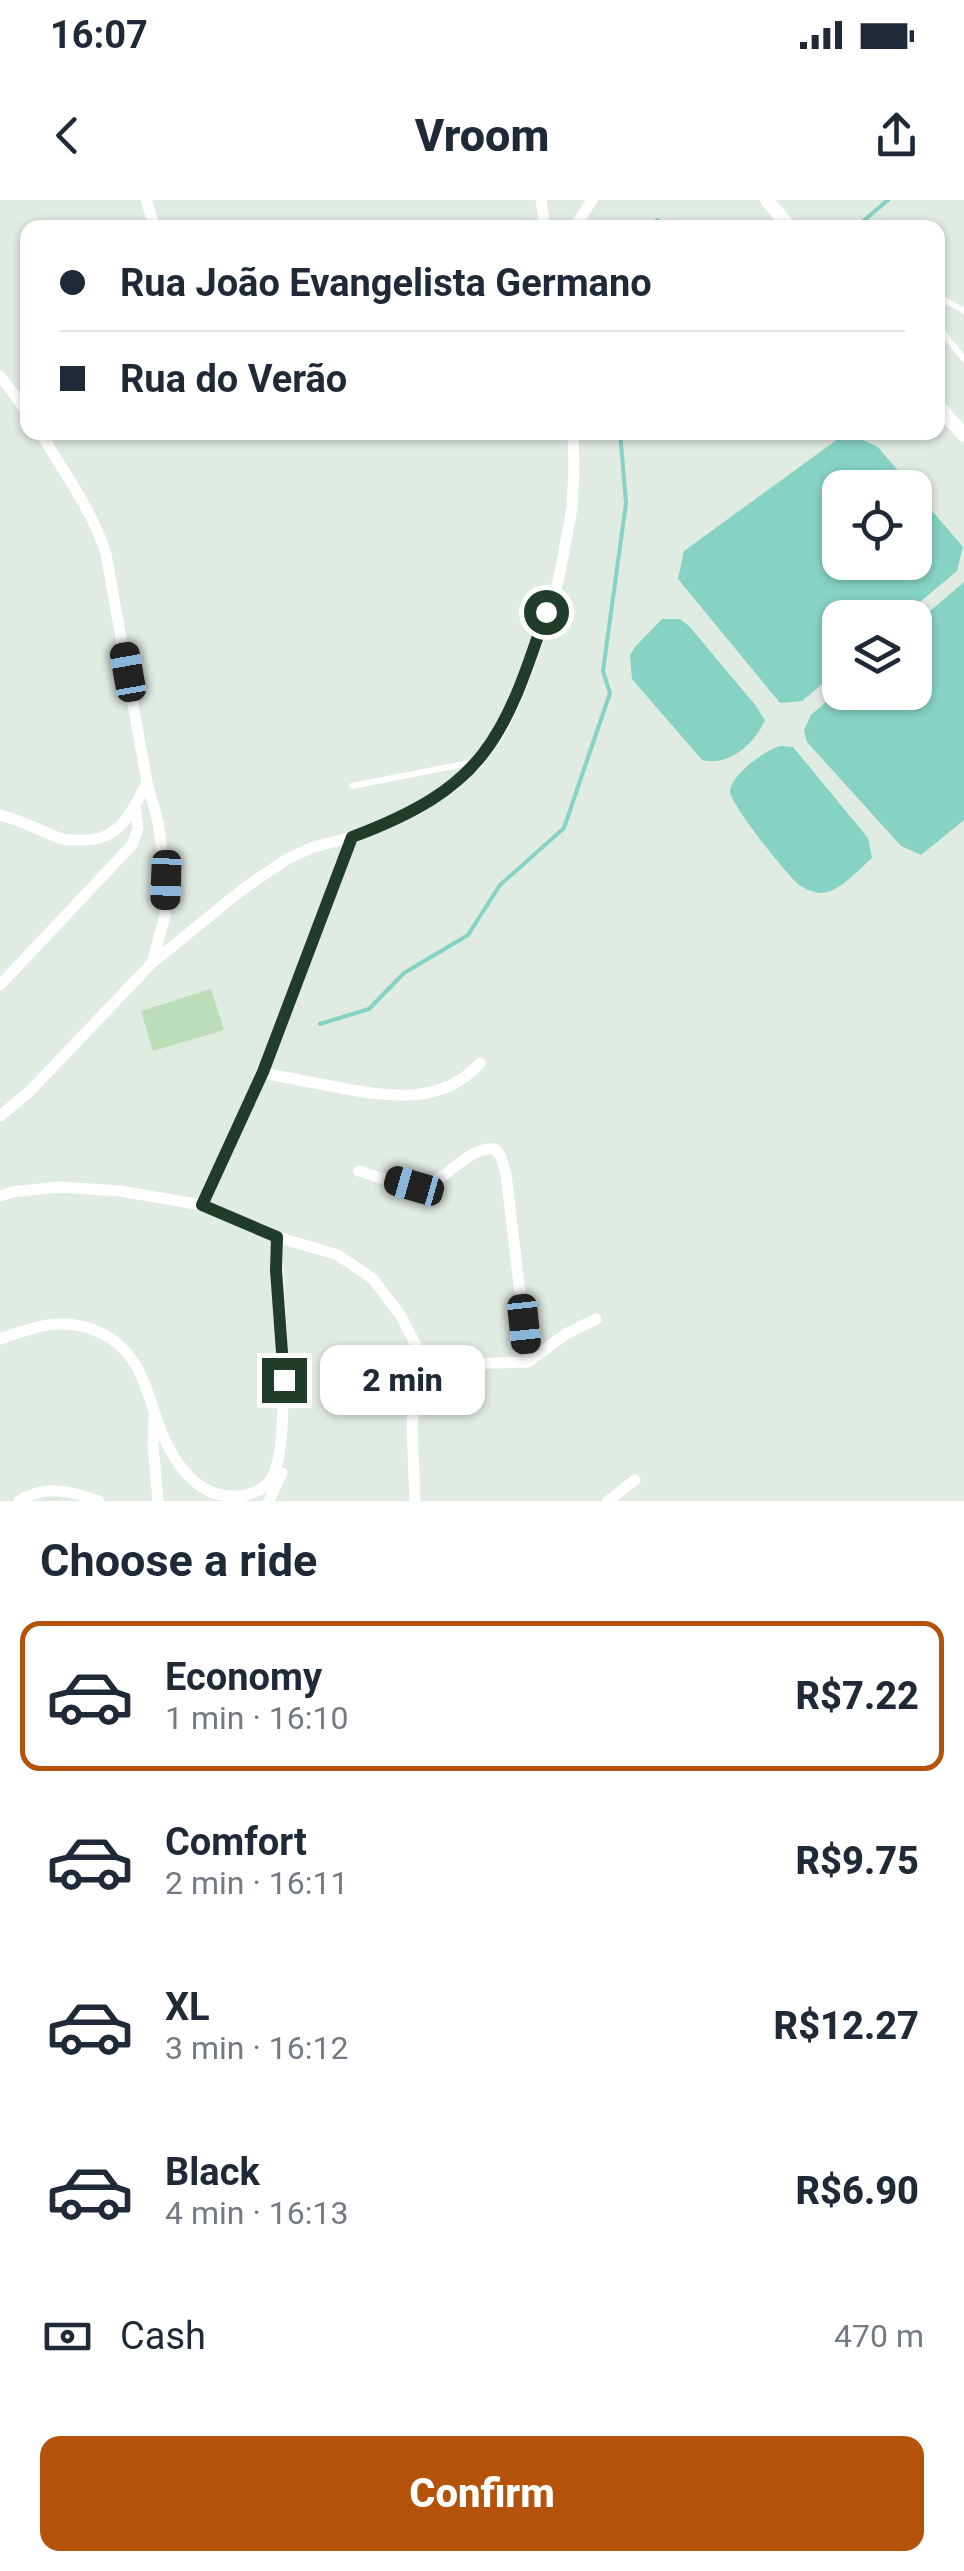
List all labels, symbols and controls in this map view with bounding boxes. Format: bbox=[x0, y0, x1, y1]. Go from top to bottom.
text: 16:07 bbox=[50, 13, 148, 57]
icon: back bbox=[40, 108, 95, 163]
icon: share bbox=[869, 108, 924, 163]
text: Vroom bbox=[415, 109, 549, 162]
text: Rua João Evangelista Germano bbox=[120, 261, 652, 305]
text: Rua do Verão bbox=[120, 357, 347, 401]
map controls bbox=[822, 470, 932, 710]
button: locate bbox=[822, 470, 932, 580]
route start bbox=[524, 590, 569, 635]
button: layers bbox=[822, 600, 932, 710]
car bbox=[108, 640, 148, 704]
car bbox=[150, 849, 182, 911]
car bbox=[381, 1163, 447, 1209]
car bbox=[506, 1293, 542, 1355]
callout: 2 min bbox=[319, 1345, 484, 1415]
route end bbox=[262, 1358, 307, 1403]
text: 2 min bbox=[362, 1361, 443, 1399]
text: Choose a ride bbox=[40, 1534, 317, 1587]
icon: car bbox=[45, 1651, 135, 1741]
text: Economy bbox=[165, 1655, 322, 1699]
text: R$7.22 bbox=[796, 1674, 919, 1718]
text: 1 min · 16:10 bbox=[165, 1699, 348, 1737]
icon: car bbox=[45, 1816, 135, 1906]
text: Comfort bbox=[165, 1820, 307, 1864]
text: R$9.75 bbox=[796, 1839, 919, 1883]
text: 2 min · 16:11 bbox=[165, 1864, 348, 1902]
icon: car bbox=[45, 1981, 135, 2071]
text: XL bbox=[165, 1985, 210, 2029]
text: R$12.27 bbox=[774, 2004, 919, 2048]
text: 3 min · 16:12 bbox=[165, 2029, 348, 2067]
icon: car bbox=[45, 2146, 135, 2236]
text: Black bbox=[165, 2150, 260, 2194]
text: R$6.90 bbox=[796, 2169, 919, 2213]
text: 4 min · 16:13 bbox=[165, 2194, 348, 2232]
icon: cash bbox=[40, 2309, 95, 2364]
text: Cash bbox=[120, 2314, 206, 2358]
text: 470 m bbox=[834, 2317, 924, 2355]
button: Confirm bbox=[40, 2436, 924, 2551]

